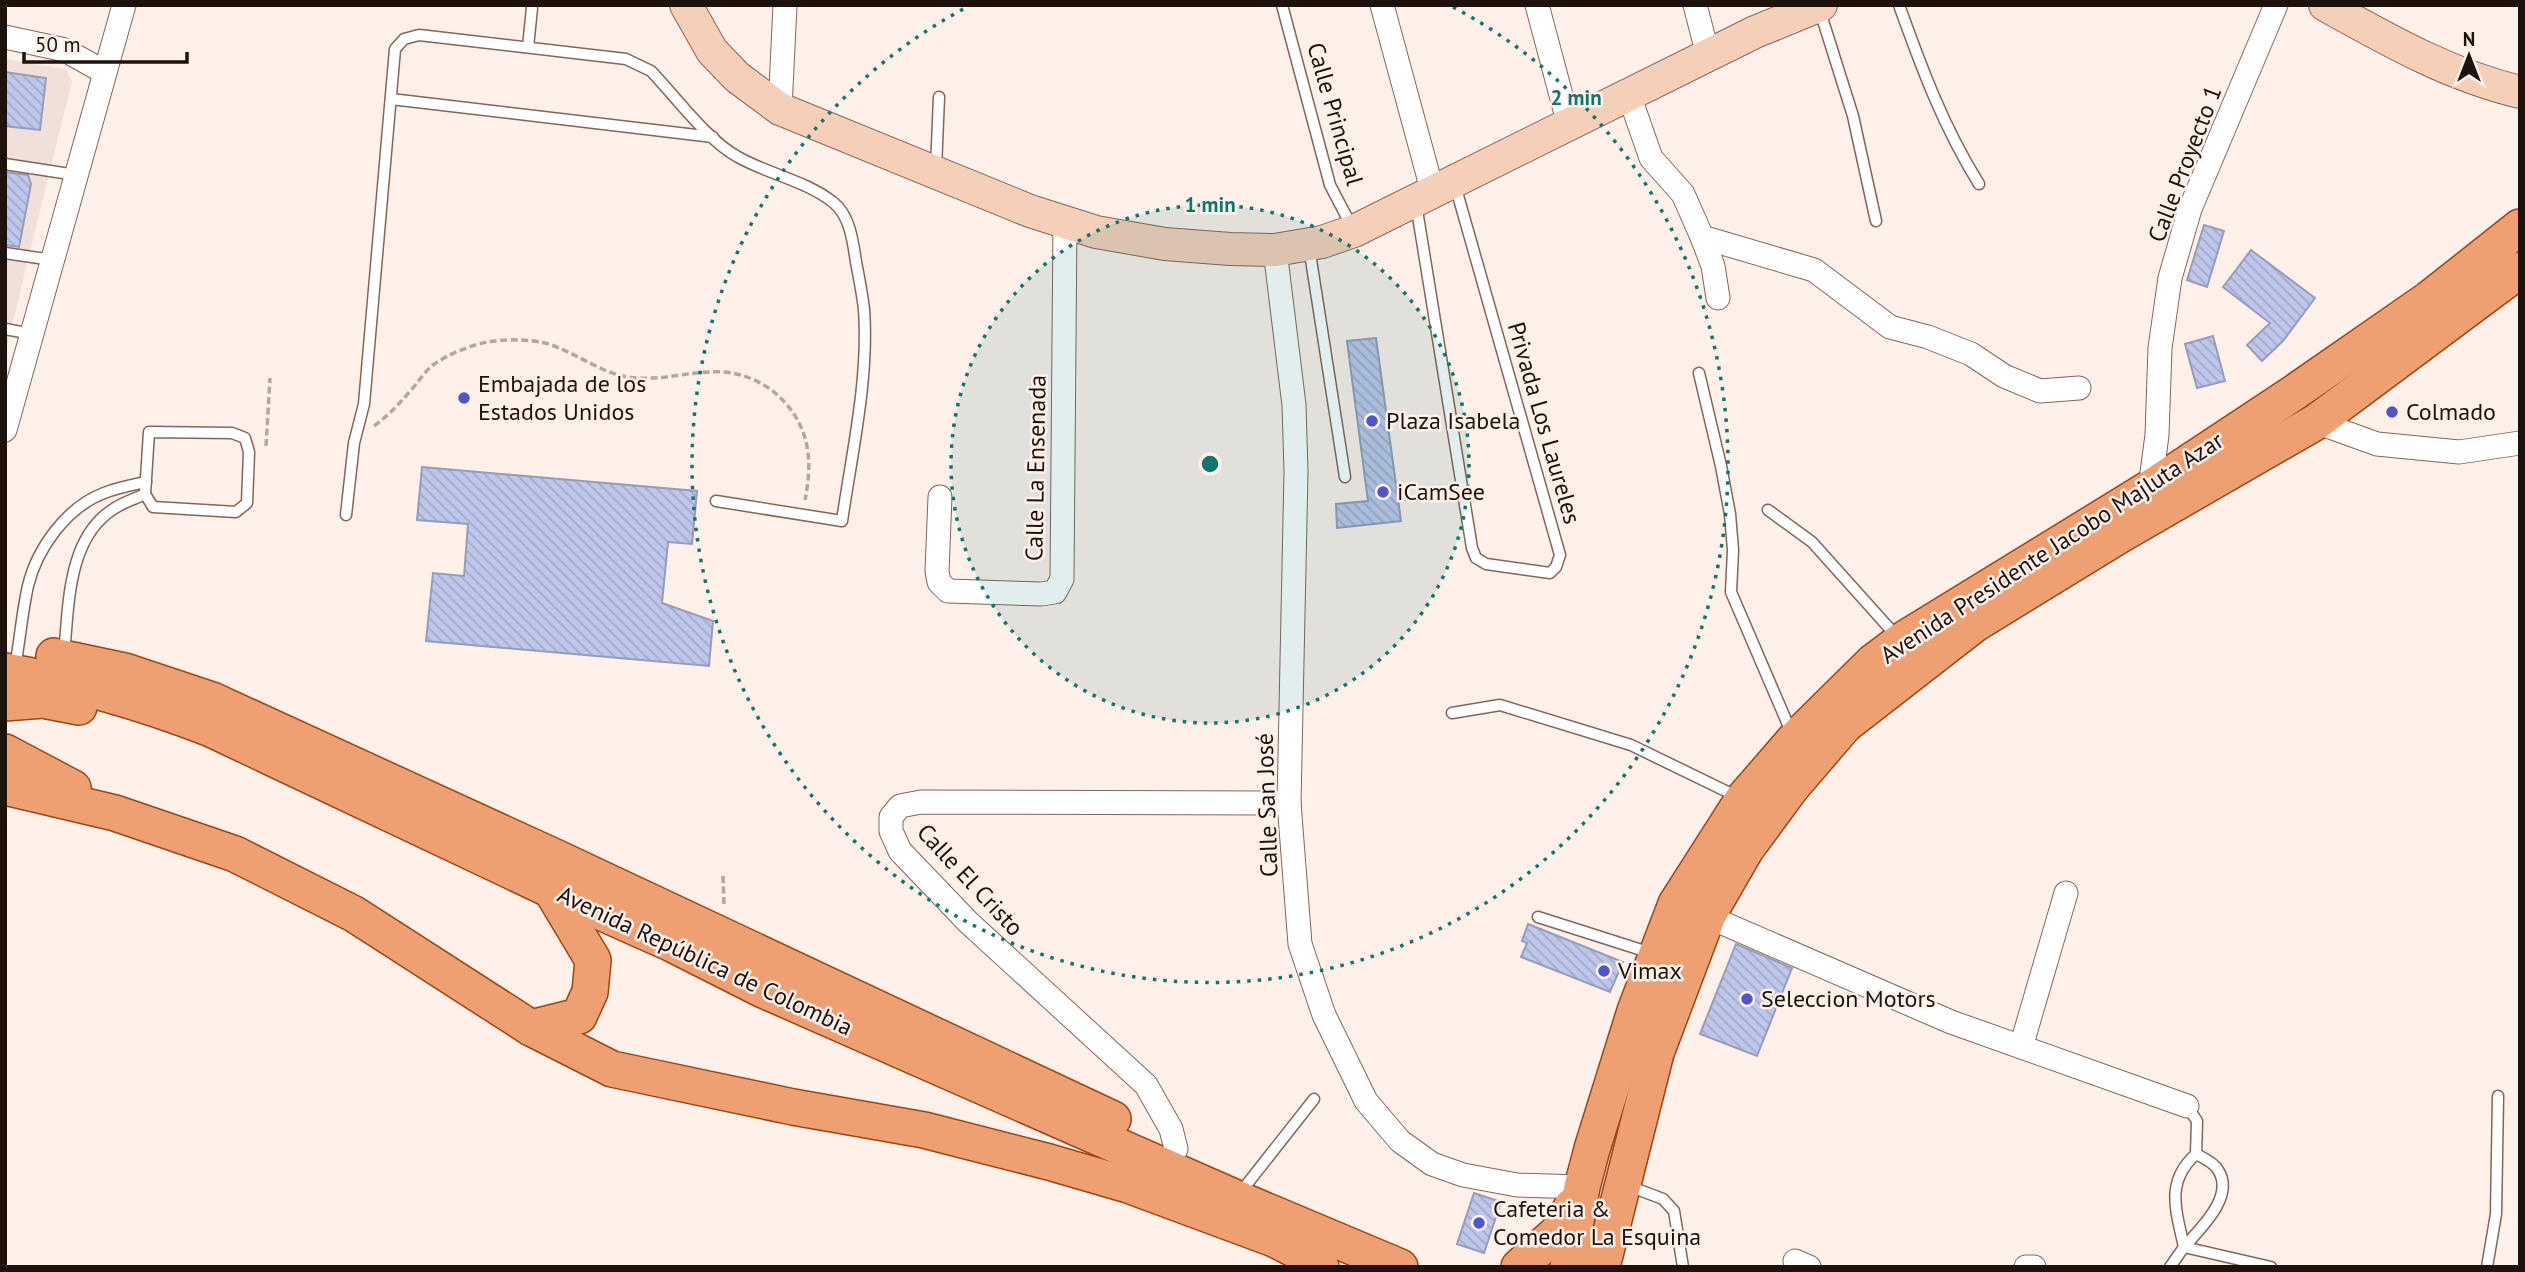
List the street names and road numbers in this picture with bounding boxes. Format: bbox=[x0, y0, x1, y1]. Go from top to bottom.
street label: Calle Principal bbox=[1300, 39, 1371, 189]
street label: Calle Proyecto 1 bbox=[2140, 81, 2229, 246]
street label: Privada Los Laureles bbox=[1501, 318, 1588, 527]
street label: Calle La Ensenada bbox=[1018, 375, 1053, 561]
street label: Avenida Presidente Jacobo Majluta Azar bbox=[1874, 425, 2229, 670]
street label: Calle San José bbox=[1248, 732, 1285, 878]
street label: Calle El Cristo bbox=[910, 817, 1030, 942]
street label: Avenida República de Colombia bbox=[553, 878, 858, 1043]

